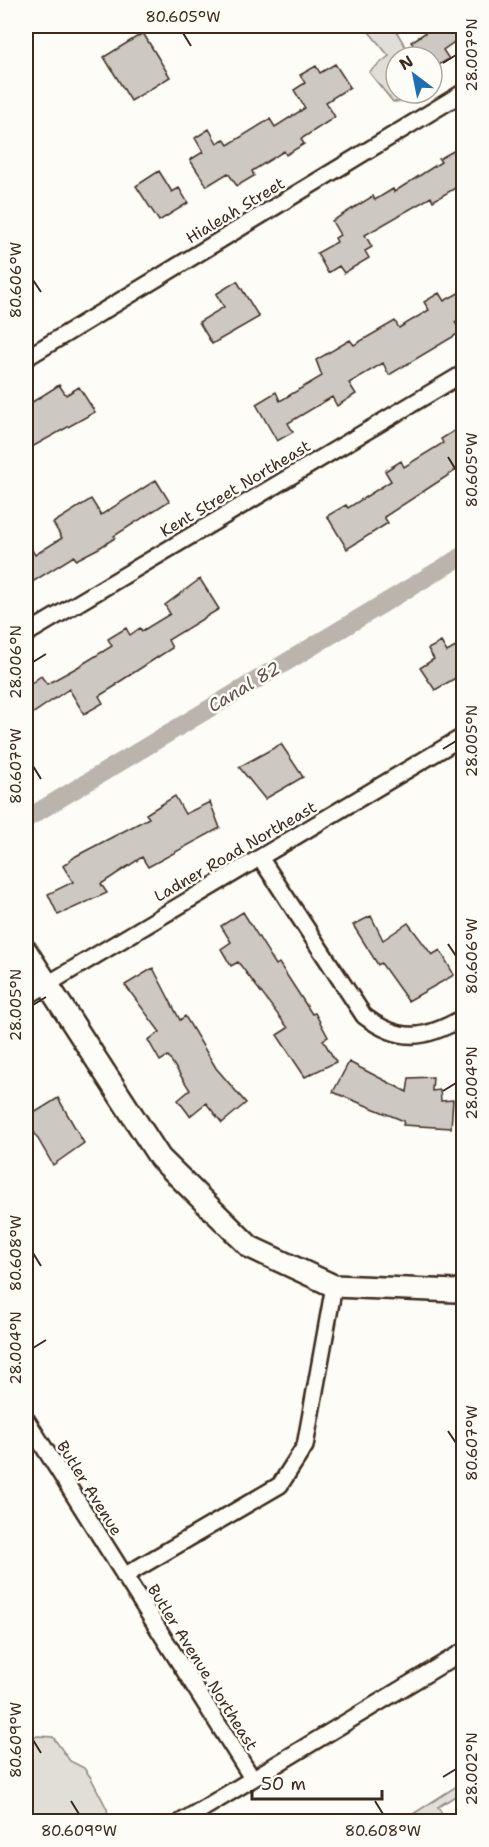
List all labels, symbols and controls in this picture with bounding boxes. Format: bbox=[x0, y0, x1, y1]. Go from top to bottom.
text: 80.605°W bbox=[145, 7, 221, 27]
text: 28.007°N bbox=[462, 18, 482, 92]
north arrow bbox=[384, 45, 444, 105]
text: N bbox=[395, 50, 417, 75]
street label: Hialeah Street bbox=[182, 173, 289, 248]
text: 80.606°W bbox=[6, 242, 26, 318]
text: 80.605°W bbox=[462, 432, 482, 508]
street label: Kent Street Northeast bbox=[156, 435, 314, 542]
text: 28.006°N bbox=[6, 625, 26, 699]
water label: Canal 82 bbox=[203, 656, 285, 718]
text: 28.005°N bbox=[462, 705, 482, 777]
text: 80.607°W bbox=[6, 728, 26, 804]
street label: Ladner Road Northeast bbox=[150, 796, 320, 907]
text: 80.606°W bbox=[462, 918, 482, 994]
text: 28.005°N bbox=[6, 969, 26, 1041]
text: 28.004°N bbox=[462, 1046, 482, 1120]
text: 80.608°W bbox=[6, 1215, 26, 1291]
text: 28.004°N bbox=[6, 1311, 26, 1385]
text: 80.607°W bbox=[462, 1405, 482, 1481]
street label: Butler Avenue bbox=[52, 1437, 127, 1540]
street label: Butler Avenue Northeast bbox=[143, 1580, 262, 1754]
text: 80.609°W bbox=[6, 1702, 26, 1778]
text: 28.002°N bbox=[462, 1732, 482, 1806]
scale bar bbox=[252, 1763, 382, 1801]
text: 50 m bbox=[261, 1772, 306, 1796]
text: 80.609°W bbox=[41, 1821, 117, 1841]
text: 80.608°W bbox=[345, 1821, 421, 1841]

